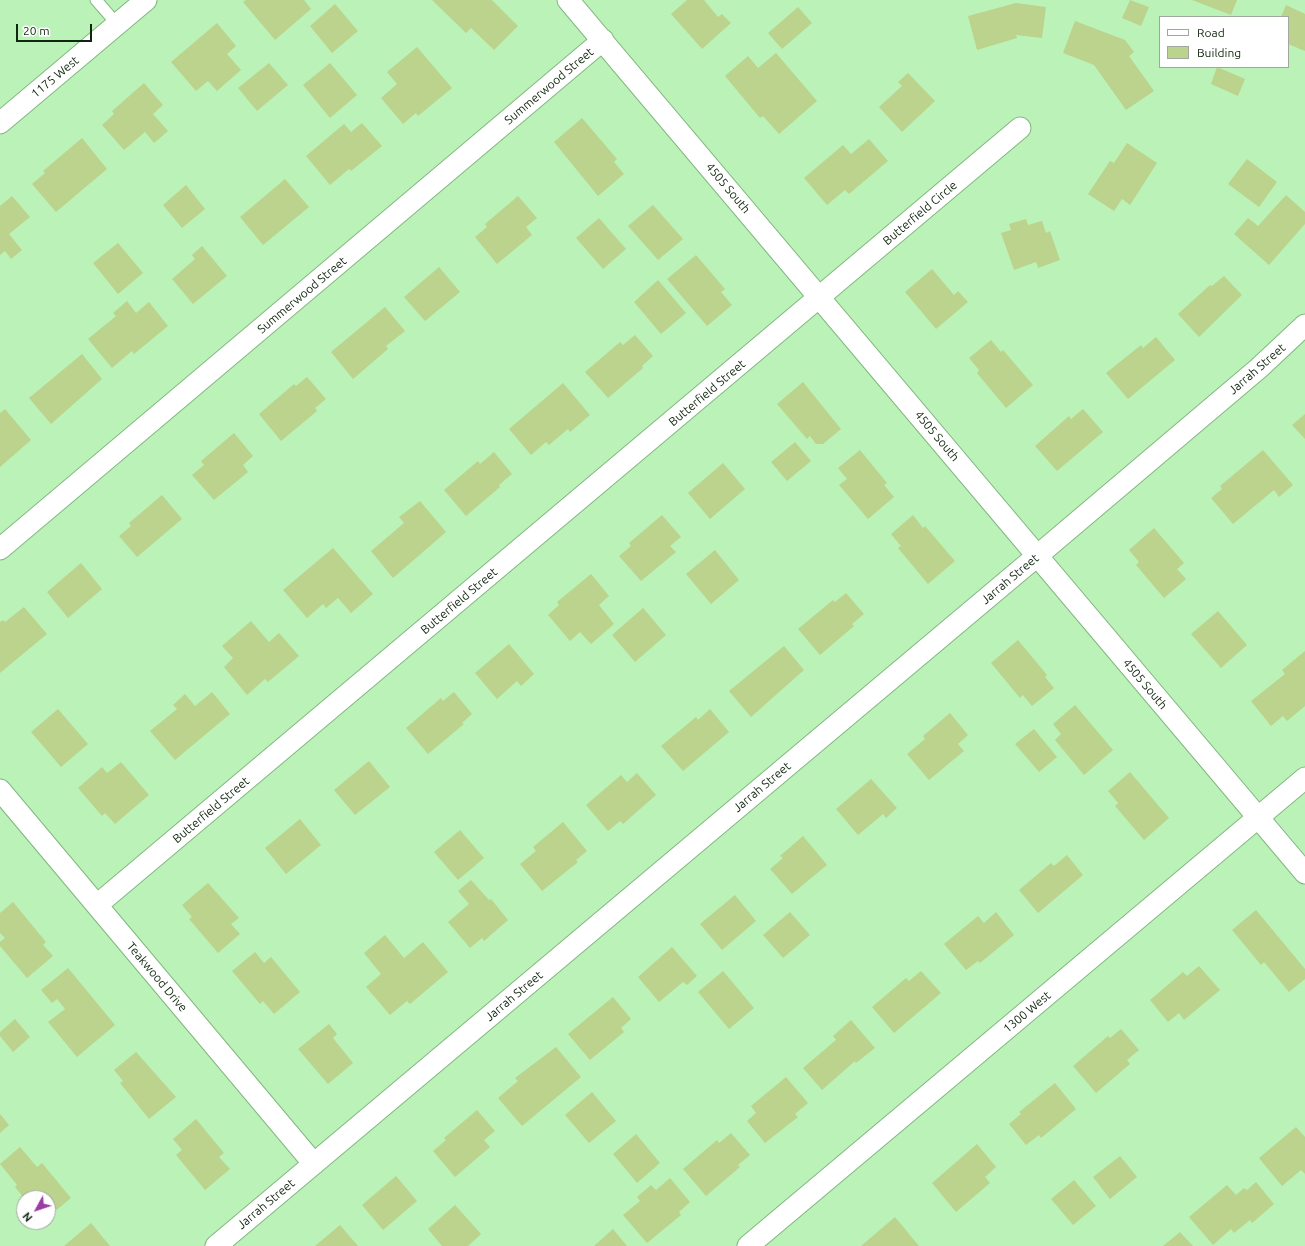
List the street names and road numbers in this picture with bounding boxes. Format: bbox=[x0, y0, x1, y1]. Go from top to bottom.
street label: Summerwood Street bbox=[502, 45, 596, 127]
street label: 1175 West bbox=[28, 53, 82, 101]
street label: 4505 South bbox=[703, 160, 753, 216]
street label: Butterfield Circle bbox=[880, 178, 960, 248]
street label: Summerwood Street bbox=[255, 254, 349, 336]
street label: Jarrah Street bbox=[1226, 340, 1288, 398]
street label: Butterfield Street bbox=[666, 357, 748, 429]
street label: 4505 South bbox=[912, 408, 962, 464]
street label: Jarrah Street bbox=[978, 551, 1042, 607]
street label: Butterfield Street bbox=[418, 565, 500, 637]
street label: 4505 South bbox=[1120, 656, 1170, 712]
street label: Jarrah Street bbox=[730, 759, 794, 815]
street label: Butterfield Street bbox=[170, 774, 252, 846]
street label: Teakwood Drive bbox=[124, 939, 190, 1015]
street label: Jarrah Street bbox=[482, 968, 546, 1024]
street label: 1300 West bbox=[1000, 988, 1054, 1036]
street label: Jarrah Street bbox=[234, 1176, 298, 1232]

